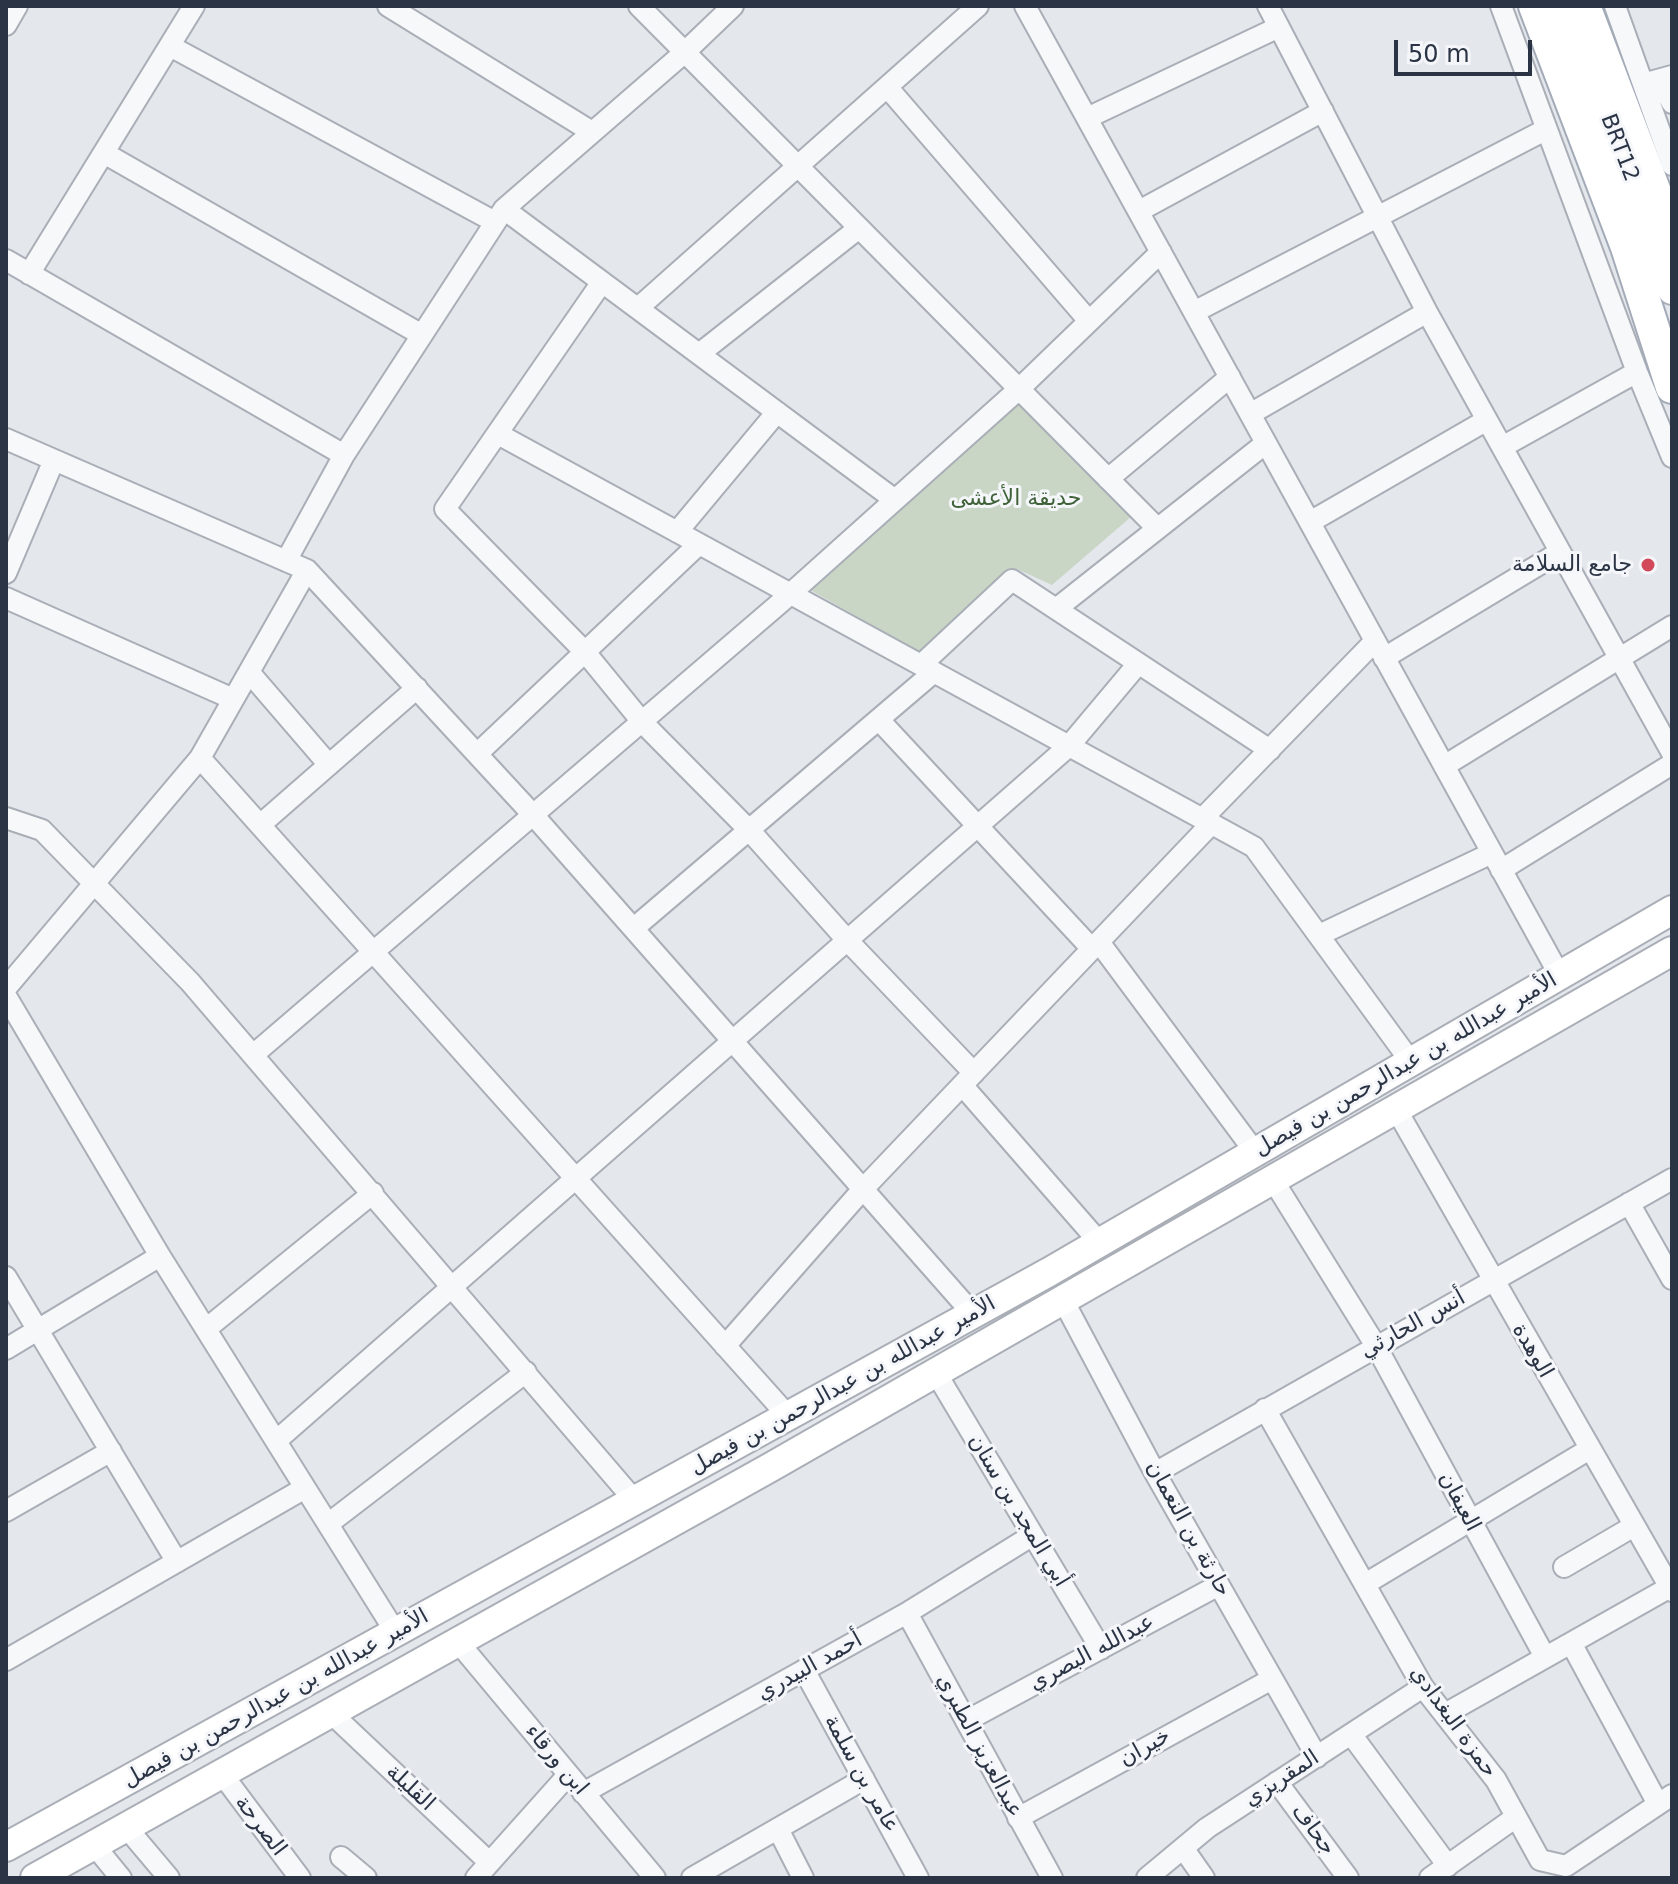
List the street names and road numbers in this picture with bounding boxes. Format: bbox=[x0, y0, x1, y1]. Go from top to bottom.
street label: BRT12 bbox=[1594, 110, 1644, 186]
street label: الأمير عبدالله بن عبدالرحمن بن فيصل bbox=[1250, 967, 1562, 1163]
street label: أنس الحارثي bbox=[1356, 1285, 1470, 1365]
street label: الأمير عبدالله بن عبدالرحمن بن فيصل bbox=[686, 1291, 1000, 1481]
street label: الوهدة bbox=[1506, 1319, 1558, 1383]
street label: أبي المجد بن سنان bbox=[962, 1430, 1074, 1592]
street label: حارثة بن النعمان bbox=[1140, 1456, 1236, 1602]
street label: العيفان bbox=[1432, 1468, 1486, 1536]
street label: الأمير عبدالله بن عبدالرحمن بن فيصل bbox=[119, 1604, 433, 1794]
street label: عبدالله البصري bbox=[1025, 1609, 1159, 1697]
street label: أحمد البيدري bbox=[753, 1627, 867, 1707]
street label: حمزة البغدادي bbox=[1404, 1661, 1502, 1783]
street label: عبدالعزيز الطبري bbox=[930, 1670, 1028, 1822]
street label: عامر بن سلمة bbox=[818, 1710, 904, 1838]
street label: ابن ورقاء bbox=[519, 1719, 593, 1801]
street label: خيران bbox=[1115, 1723, 1175, 1773]
street label: المقريزي bbox=[1239, 1745, 1325, 1813]
street label: القليلة bbox=[380, 1759, 440, 1817]
street label: الصرحة bbox=[229, 1790, 291, 1862]
street label: جحاف bbox=[1285, 1799, 1341, 1861]

